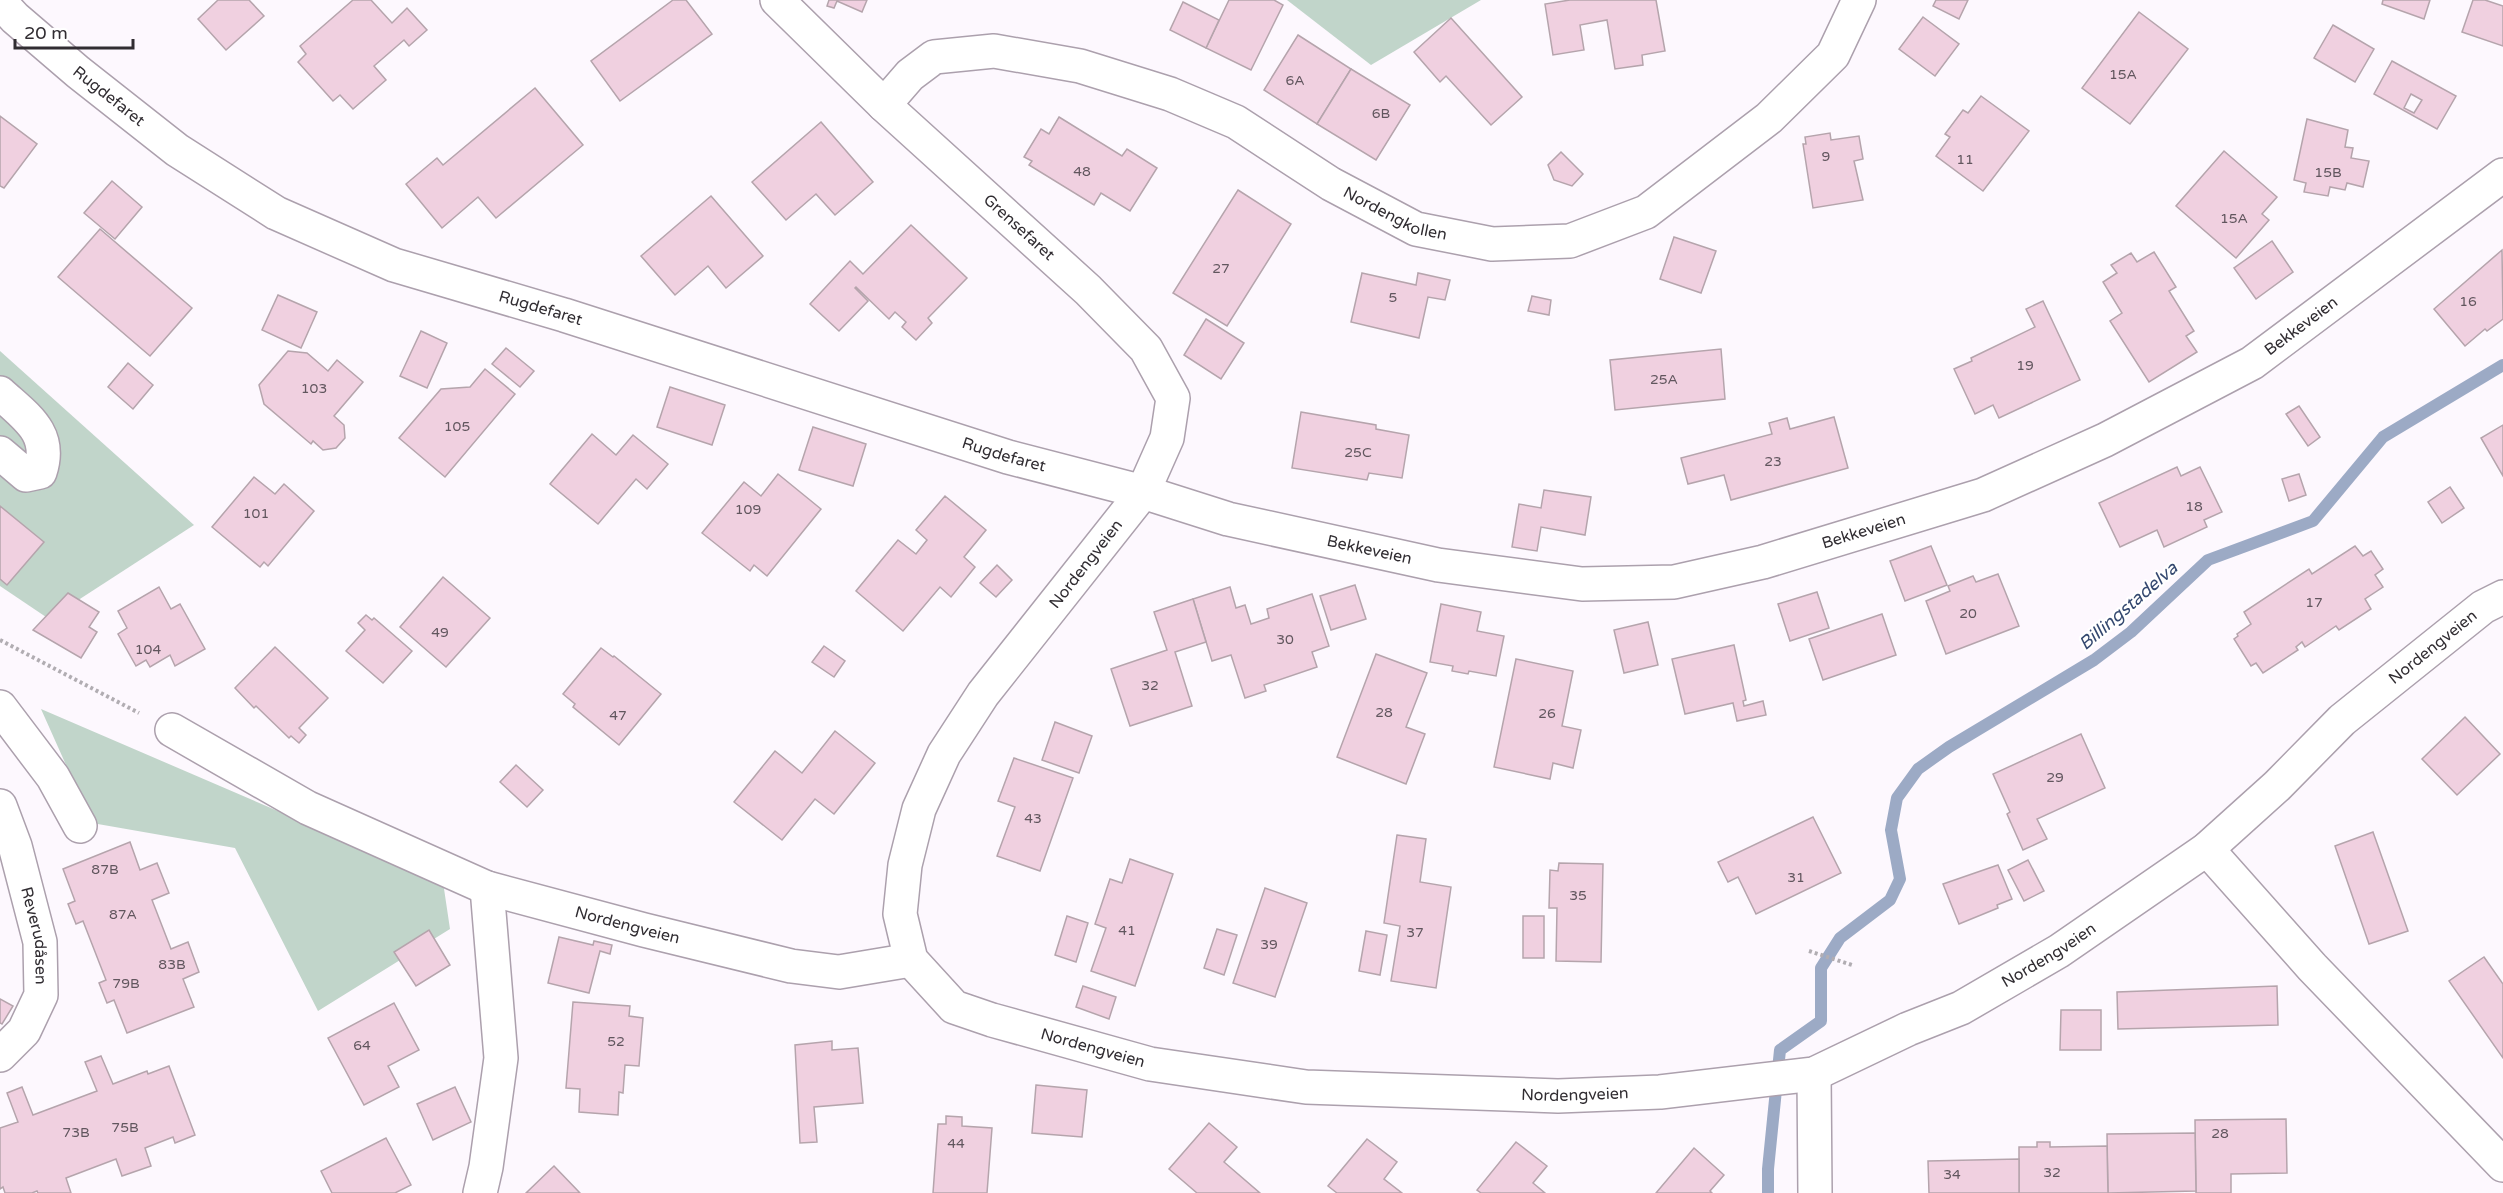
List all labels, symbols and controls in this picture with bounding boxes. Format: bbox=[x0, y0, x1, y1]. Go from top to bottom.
scale bar bbox=[15, 12, 134, 50]
text: 20 m bbox=[24, 22, 68, 44]
street label: Rugdefaret bbox=[69, 62, 149, 131]
house number: 15A bbox=[2109, 66, 2137, 83]
house number: 6A bbox=[1285, 72, 1305, 89]
house number: 6B bbox=[1372, 105, 1390, 122]
house number: 9 bbox=[1822, 148, 1830, 165]
house number: 11 bbox=[1956, 151, 1974, 168]
house number: 48 bbox=[1073, 163, 1091, 180]
house number: 15B bbox=[2314, 164, 2342, 181]
street label: Nordengkollen bbox=[1340, 182, 1449, 245]
street label: Grensefaret bbox=[979, 190, 1059, 265]
house number: 15A bbox=[2220, 210, 2248, 227]
house number: 27 bbox=[1212, 260, 1230, 277]
street label: Rugdefaret bbox=[496, 286, 585, 330]
house number: 5 bbox=[1389, 289, 1397, 306]
street label: Bekkeveien bbox=[2261, 292, 2342, 360]
house number: 16 bbox=[2459, 293, 2477, 310]
house number: 19 bbox=[2016, 357, 2034, 374]
house number: 25A bbox=[1650, 371, 1678, 388]
house number: 103 bbox=[301, 380, 327, 397]
house number: 105 bbox=[444, 418, 470, 435]
street label: Rugdefaret bbox=[959, 433, 1048, 476]
house number: 25C bbox=[1344, 444, 1372, 461]
house number: 23 bbox=[1764, 453, 1782, 470]
house number: 18 bbox=[2185, 498, 2203, 515]
house number: 109 bbox=[735, 501, 761, 518]
house number: 101 bbox=[243, 505, 269, 522]
street label: Bekkeveien bbox=[1819, 509, 1908, 554]
street label: Nordengveien bbox=[1045, 516, 1127, 612]
street label: Bekkeveien bbox=[1325, 531, 1414, 569]
water label: Billingstadelva bbox=[2074, 557, 2183, 655]
house number: 17 bbox=[2305, 594, 2323, 611]
house number: 20 bbox=[1959, 605, 1977, 622]
street label: Nordengveien bbox=[2385, 606, 2481, 689]
house number: 49 bbox=[431, 624, 449, 641]
house number: 30 bbox=[1276, 631, 1294, 648]
house number: 104 bbox=[135, 641, 161, 658]
house number: 32 bbox=[1141, 677, 1159, 694]
house number: 28 bbox=[1375, 704, 1393, 721]
house number: 26 bbox=[1538, 705, 1556, 722]
house number: 47 bbox=[609, 707, 627, 724]
house number: 29 bbox=[2046, 769, 2064, 786]
house number: 43 bbox=[1024, 810, 1042, 827]
house number: 87B bbox=[91, 861, 119, 878]
house number: 31 bbox=[1787, 869, 1805, 886]
street label: Reverudåsen bbox=[16, 885, 51, 985]
house number: 35 bbox=[1569, 887, 1587, 904]
street label: Nordengveien bbox=[573, 902, 682, 948]
house number: 87A bbox=[109, 906, 137, 923]
street label: Nordengveien bbox=[1998, 918, 2100, 992]
house number: 41 bbox=[1118, 922, 1136, 939]
house number: 37 bbox=[1406, 924, 1424, 941]
house number: 39 bbox=[1260, 936, 1278, 953]
house number: 83B bbox=[158, 956, 186, 973]
house number: 79B bbox=[112, 975, 140, 992]
street label: Nordengveien bbox=[1038, 1024, 1147, 1072]
house number: 52 bbox=[607, 1033, 625, 1050]
house number: 64 bbox=[353, 1037, 371, 1054]
street label: Nordengveien bbox=[1521, 1083, 1629, 1106]
house number: 75B bbox=[111, 1119, 139, 1136]
house number: 73B bbox=[62, 1124, 90, 1141]
house number: 28 bbox=[2211, 1125, 2229, 1142]
house number: 44 bbox=[947, 1135, 965, 1152]
house number: 32 bbox=[2043, 1164, 2061, 1181]
house number: 34 bbox=[1943, 1166, 1961, 1183]

